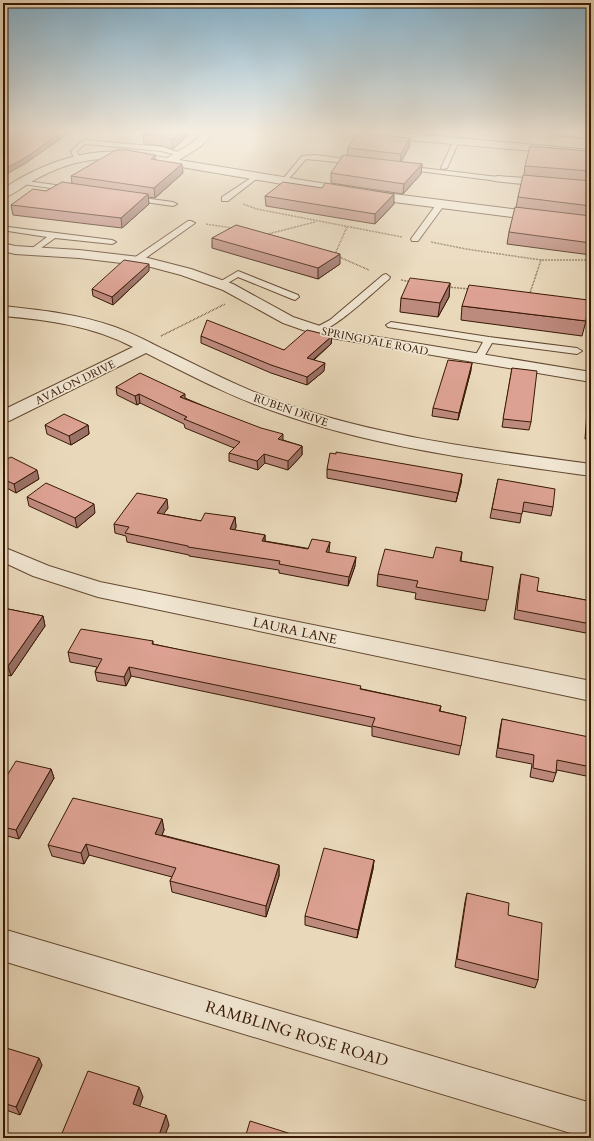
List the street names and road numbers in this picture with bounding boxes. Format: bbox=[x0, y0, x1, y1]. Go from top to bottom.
street label: SPRINGDALE ROAD bbox=[320, 324, 430, 359]
street label: AVALON DRIVE bbox=[33, 356, 118, 408]
street label: RUBEN DRIVE bbox=[251, 391, 331, 430]
street label: LAURA LANE bbox=[251, 613, 339, 649]
street label: RAMBLING ROSE ROAD bbox=[202, 996, 391, 1072]

